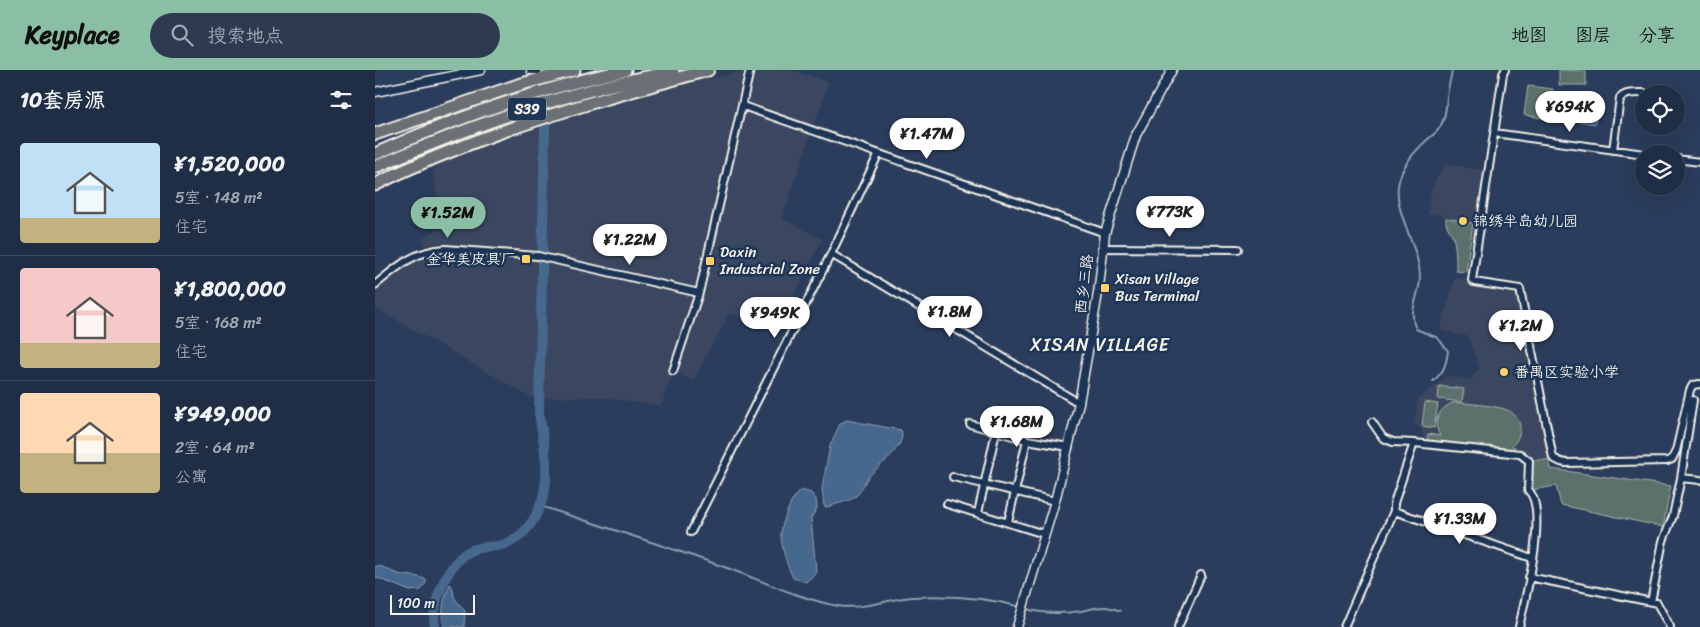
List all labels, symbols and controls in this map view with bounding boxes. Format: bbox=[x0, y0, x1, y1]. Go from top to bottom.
search box bbox=[150, 13, 500, 58]
text: Keyplace bbox=[25, 14, 120, 56]
text: 搜索地点 bbox=[208, 19, 284, 52]
text: 地图 bbox=[1511, 19, 1547, 51]
text: 图层 bbox=[1575, 19, 1611, 51]
text: 分享 bbox=[1639, 19, 1675, 51]
icon: search bbox=[168, 21, 196, 49]
text: 10套房源 bbox=[20, 81, 105, 119]
map controls bbox=[1635, 85, 1685, 195]
button: locate bbox=[1635, 85, 1685, 135]
icon: filters bbox=[327, 86, 355, 114]
pin: ¥694K bbox=[1535, 90, 1605, 133]
text: ¥694K bbox=[1546, 92, 1594, 121]
road number: S39 bbox=[508, 98, 546, 120]
pin: ¥1.47M bbox=[886, 118, 968, 160]
text: ¥1.47M bbox=[901, 119, 953, 148]
text: ¥1,520,000 bbox=[175, 145, 285, 183]
button: layers bbox=[1635, 145, 1685, 195]
icon: home bbox=[60, 163, 120, 223]
text: 5室 · 148 m² bbox=[175, 183, 263, 212]
pin: ¥1.52M bbox=[407, 196, 489, 239]
pin: ¥773K bbox=[1135, 196, 1205, 238]
text: ¥773K bbox=[1147, 197, 1193, 226]
text: ¥1.52M bbox=[422, 198, 474, 227]
place label: 锦绣半岛幼儿园 bbox=[1473, 208, 1578, 234]
text: 住宅 bbox=[175, 212, 207, 241]
marker: 锦绣半岛幼儿园 bbox=[1457, 215, 1469, 227]
pin: ¥1.22M bbox=[589, 224, 671, 266]
text: ¥1.22M bbox=[604, 225, 656, 254]
place label: Daxin Industrial Zone bbox=[719, 239, 821, 282]
place label: 金华美皮具厂 bbox=[426, 246, 516, 272]
marker: 金华美皮具厂 bbox=[520, 253, 532, 265]
street label: 西乡三路 bbox=[1067, 253, 1101, 315]
marker: Daxin Industrial Zone bbox=[704, 255, 716, 267]
place label: Xisan Village Bus Terminal bbox=[1114, 266, 1200, 309]
text: ¥1,800,000 bbox=[175, 270, 286, 308]
marker: Xisan Village Bus Terminal bbox=[1099, 282, 1111, 294]
icon: home bbox=[60, 288, 120, 348]
pin: ¥949K bbox=[740, 296, 810, 339]
pin: ¥1.8M bbox=[915, 296, 985, 338]
text: ¥1.8M bbox=[928, 297, 972, 326]
text: ¥949K bbox=[751, 298, 799, 327]
text: 5室 · 168 m² bbox=[175, 308, 262, 337]
pin: ¥1.2M bbox=[1486, 310, 1556, 352]
text: ¥1.2M bbox=[1500, 311, 1542, 340]
district label: XISAN VILLAGE bbox=[1029, 329, 1170, 361]
text: 住宅 bbox=[175, 337, 207, 366]
place label: 番禺区实验小学 bbox=[1514, 359, 1619, 385]
marker: 番禺区实验小学 bbox=[1498, 366, 1510, 378]
text: ¥949,000 bbox=[175, 395, 271, 433]
pin: ¥1.68M bbox=[976, 406, 1058, 448]
text: ¥1.68M bbox=[991, 407, 1043, 436]
icon: home bbox=[60, 413, 120, 473]
text: 2室 · 64 m² bbox=[175, 433, 255, 462]
text: 公寓 bbox=[175, 462, 207, 491]
pin: ¥1.33M bbox=[1419, 502, 1501, 545]
text: ¥1.33M bbox=[1434, 504, 1486, 533]
text: 100 m bbox=[397, 591, 435, 616]
scale bar bbox=[390, 592, 475, 615]

